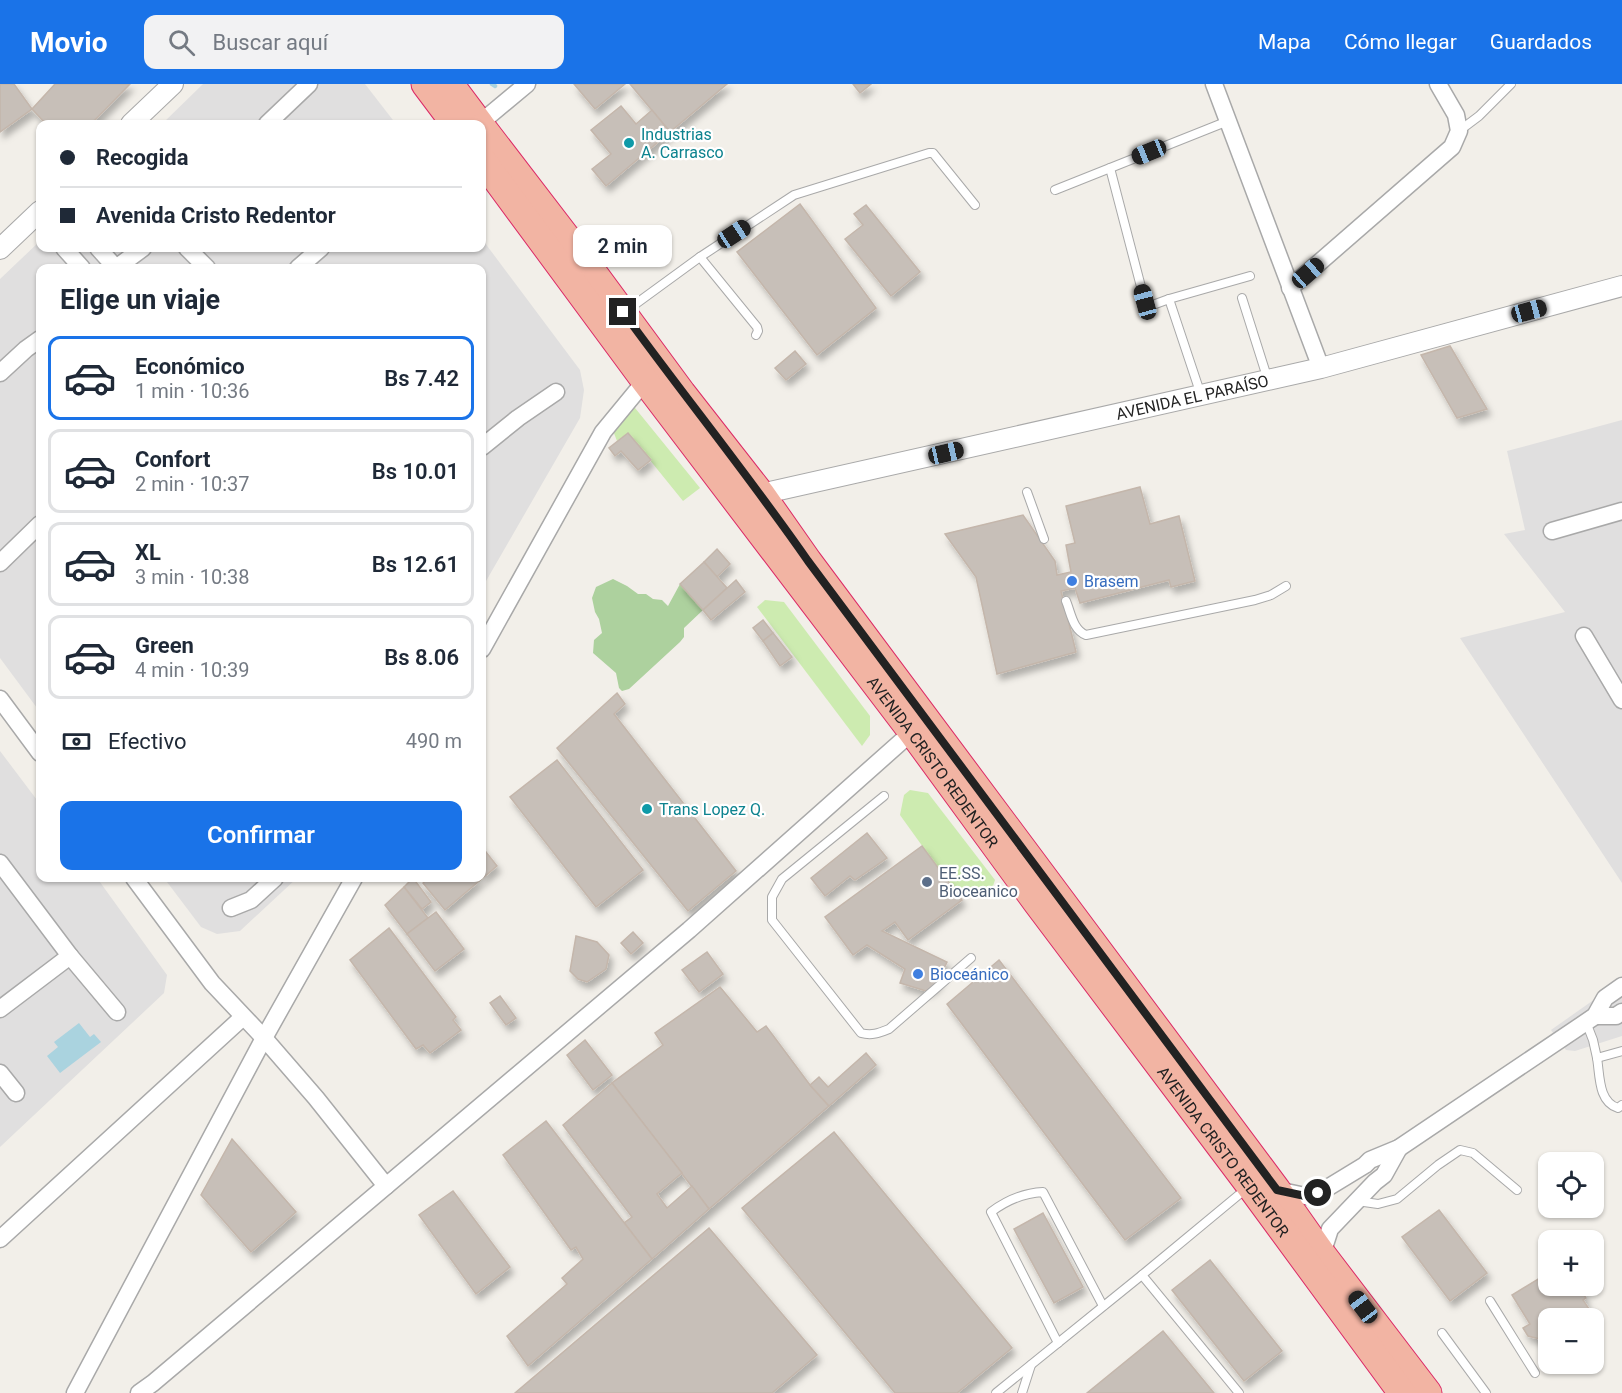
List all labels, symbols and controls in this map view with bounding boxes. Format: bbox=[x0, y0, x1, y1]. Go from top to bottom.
search box bbox=[144, 15, 564, 69]
text: Movio bbox=[30, 26, 108, 59]
icon: search bbox=[165, 26, 198, 59]
text: Buscar aquí bbox=[213, 30, 328, 55]
text: Mapa bbox=[1258, 30, 1311, 54]
text: Cómo llegar bbox=[1344, 30, 1457, 54]
text: Guardados bbox=[1490, 30, 1592, 54]
place label: Industrias A. Carrasco bbox=[641, 125, 724, 162]
marker: Industrias A. Carrasco bbox=[622, 136, 636, 150]
car bbox=[1129, 137, 1169, 167]
text: Recogida bbox=[96, 145, 188, 170]
text: Avenida Cristo Redentor bbox=[96, 203, 336, 228]
car bbox=[714, 217, 754, 251]
callout: 2 min bbox=[574, 225, 672, 267]
text: 2 min bbox=[597, 234, 648, 258]
car bbox=[1289, 254, 1327, 292]
car bbox=[1132, 282, 1158, 322]
text: Elige un viaje bbox=[60, 284, 220, 316]
route end bbox=[609, 298, 636, 325]
car bbox=[1509, 298, 1549, 324]
icon: car bbox=[63, 351, 117, 405]
text: Económico bbox=[135, 354, 245, 379]
text: Bs 7.42 bbox=[384, 366, 459, 391]
street label: AVENIDA EL PARAÍSO bbox=[1114, 371, 1270, 423]
text: 1 min · 10:36 bbox=[135, 379, 250, 403]
car bbox=[926, 440, 966, 466]
icon: car bbox=[63, 444, 117, 498]
text: Confort bbox=[135, 447, 210, 472]
text: Bs 10.01 bbox=[372, 459, 459, 484]
text: 2 min · 10:37 bbox=[135, 472, 250, 496]
icon: car bbox=[63, 537, 117, 591]
text: XL bbox=[135, 540, 161, 565]
text: Bs 12.61 bbox=[372, 552, 459, 577]
text: 3 min · 10:38 bbox=[135, 565, 250, 589]
place label: Brasem bbox=[1084, 572, 1139, 591]
marker: Brasem bbox=[1065, 574, 1079, 588]
icon: car bbox=[63, 630, 117, 684]
text: Green bbox=[135, 633, 194, 658]
text: Bs 8.06 bbox=[384, 645, 459, 670]
text: 4 min · 10:39 bbox=[135, 658, 250, 682]
street label: AVENIDA CRISTO REDENTOR bbox=[864, 672, 1003, 851]
icon: cash bbox=[60, 725, 93, 758]
text: Efectivo bbox=[108, 729, 186, 754]
text: 490 m bbox=[406, 729, 462, 753]
place label: Trans Lopez Q. bbox=[659, 800, 765, 819]
button: Confirmar bbox=[60, 801, 462, 870]
marker: Trans Lopez Q. bbox=[640, 802, 654, 816]
place label: EE.SS. Bioceanico bbox=[939, 864, 1018, 901]
marker: EE.SS. Bioceanico bbox=[920, 875, 934, 889]
place label: Bioceánico bbox=[930, 965, 1009, 984]
marker: Bioceánico bbox=[911, 967, 925, 981]
street label: AVENIDA CRISTO REDENTOR bbox=[1154, 1062, 1293, 1240]
map controls bbox=[1538, 1152, 1604, 1374]
button: locate bbox=[1538, 1152, 1604, 1218]
route start bbox=[1304, 1179, 1331, 1206]
button: + bbox=[1538, 1230, 1604, 1296]
car bbox=[1345, 1287, 1381, 1327]
button: − bbox=[1538, 1308, 1604, 1374]

